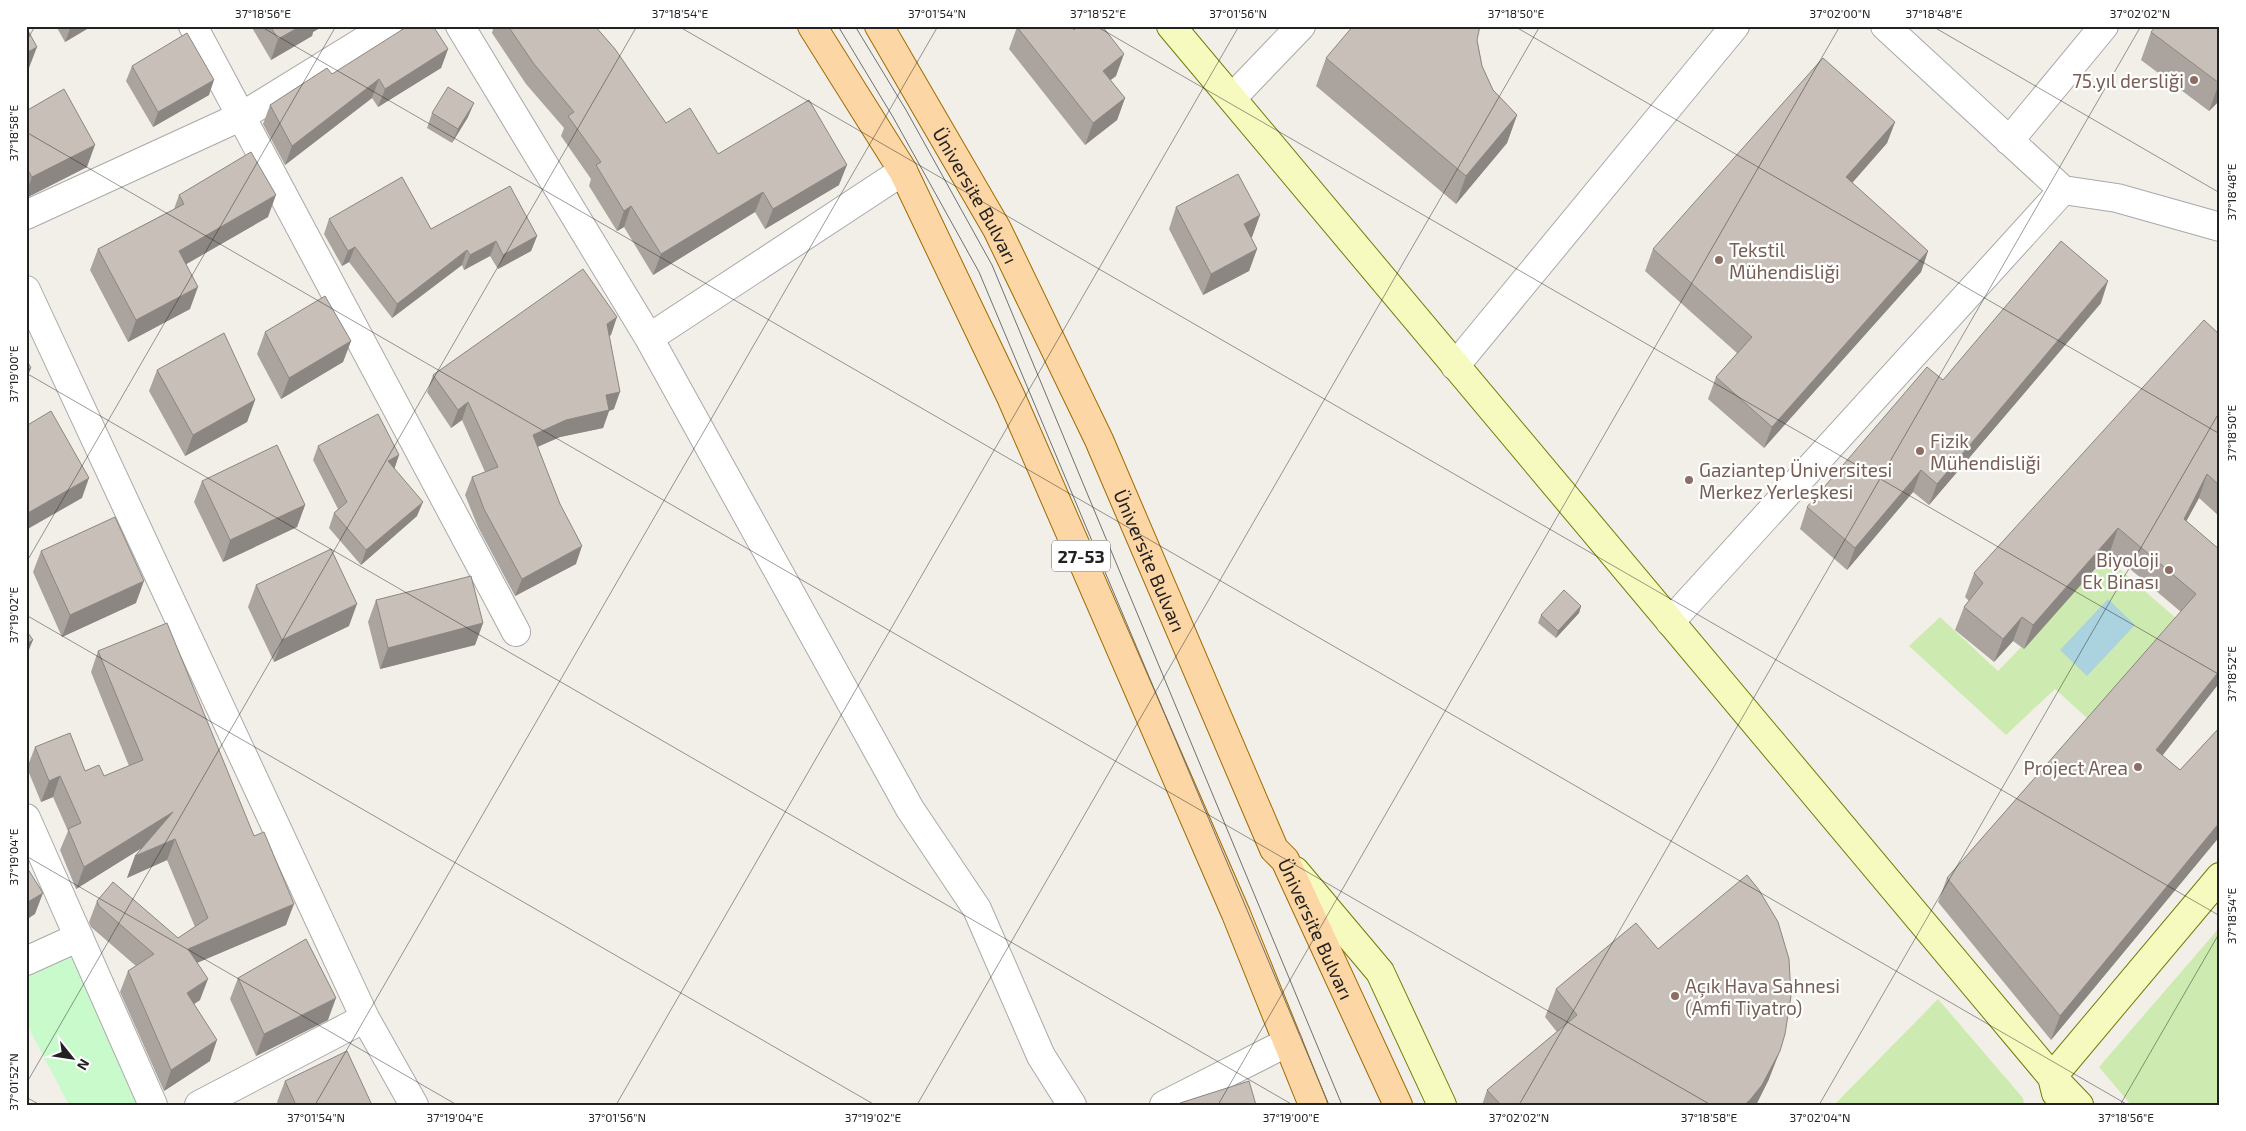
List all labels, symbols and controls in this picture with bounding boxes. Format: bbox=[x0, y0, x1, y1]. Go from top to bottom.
text: 37°18'56"E bbox=[235, 6, 291, 20]
text: 37°18'54"E bbox=[652, 6, 709, 20]
text: 37°01'54"N bbox=[908, 6, 966, 20]
text: 37°18'52"E bbox=[1070, 6, 1126, 20]
text: 37°01'56"N bbox=[1209, 6, 1267, 20]
text: 37°18'50"E bbox=[1488, 6, 1544, 20]
text: 37°02'00"N bbox=[1810, 6, 1870, 20]
text: 37°18'48"E bbox=[1905, 6, 1963, 20]
text: 37°02'02"N bbox=[2110, 6, 2170, 20]
place label: 75.yıl dersliği bbox=[2072, 69, 2184, 92]
marker: 75.yıl dersliği bbox=[2188, 74, 2200, 86]
text: 37°18'58"E bbox=[6, 105, 20, 161]
street label: Üniversite Bulvarı bbox=[929, 123, 1023, 267]
text: 37°18'48"E bbox=[2224, 163, 2238, 221]
place label: Tekstil Mühendisliği bbox=[1729, 238, 1840, 283]
marker: Tekstil Mühendisliği bbox=[1713, 254, 1725, 266]
text: 37°19'00"E bbox=[6, 345, 20, 402]
text: 37°18'50"E bbox=[2224, 405, 2238, 461]
place label: Fizik Mühendisliği bbox=[1930, 429, 2041, 474]
marker: Fizik Mühendisliği bbox=[1914, 445, 1926, 457]
place label: Gaziantep Üniversitesi Merkez Yerleşkesi bbox=[1699, 458, 1892, 504]
marker: Gaziantep Üniversitesi Merkez Yerleşkesi bbox=[1683, 474, 1695, 486]
street label: Üniversite Bulvarı bbox=[1110, 485, 1191, 635]
road number: 27-53 bbox=[1052, 540, 1110, 572]
place label: Biyoloji Ek Binası bbox=[2082, 548, 2159, 593]
marker: Biyoloji Ek Binası bbox=[2163, 564, 2175, 576]
text: 37°19'02"E bbox=[6, 587, 20, 643]
text: 37°18'52"E bbox=[2224, 646, 2238, 702]
place label: Project Area bbox=[2024, 756, 2128, 779]
marker: Project Area bbox=[2132, 761, 2144, 773]
text: 37°19'04"E bbox=[6, 828, 20, 885]
street label: Üniversite Bulvarı bbox=[1274, 854, 1359, 1003]
text: 37°18'54"E bbox=[2224, 887, 2238, 944]
place label: Açık Hava Sahnesi (Amfi Tiyatro) bbox=[1685, 974, 1840, 1019]
marker: Açık Hava Sahnesi (Amfi Tiyatro) bbox=[1669, 990, 1681, 1002]
north arrow bbox=[48, 1034, 98, 1084]
text: 37°01'52"N bbox=[6, 1053, 20, 1111]
text: N bbox=[74, 1056, 94, 1073]
text: 37°01'54"N bbox=[287, 1110, 345, 1124]
text: 37°19'04"E bbox=[427, 1110, 484, 1124]
text: 37°01'56"N bbox=[588, 1110, 646, 1124]
text: 37°19'02"E bbox=[845, 1110, 901, 1124]
text: 37°19'00"E bbox=[1263, 1110, 1320, 1124]
text: 37°02'02"N bbox=[1489, 1110, 1549, 1124]
text: 37°18'58"E bbox=[1681, 1110, 1737, 1124]
text: 37°02'04"N bbox=[1790, 1110, 1850, 1124]
text: 37°18'56"E bbox=[2098, 1110, 2154, 1124]

